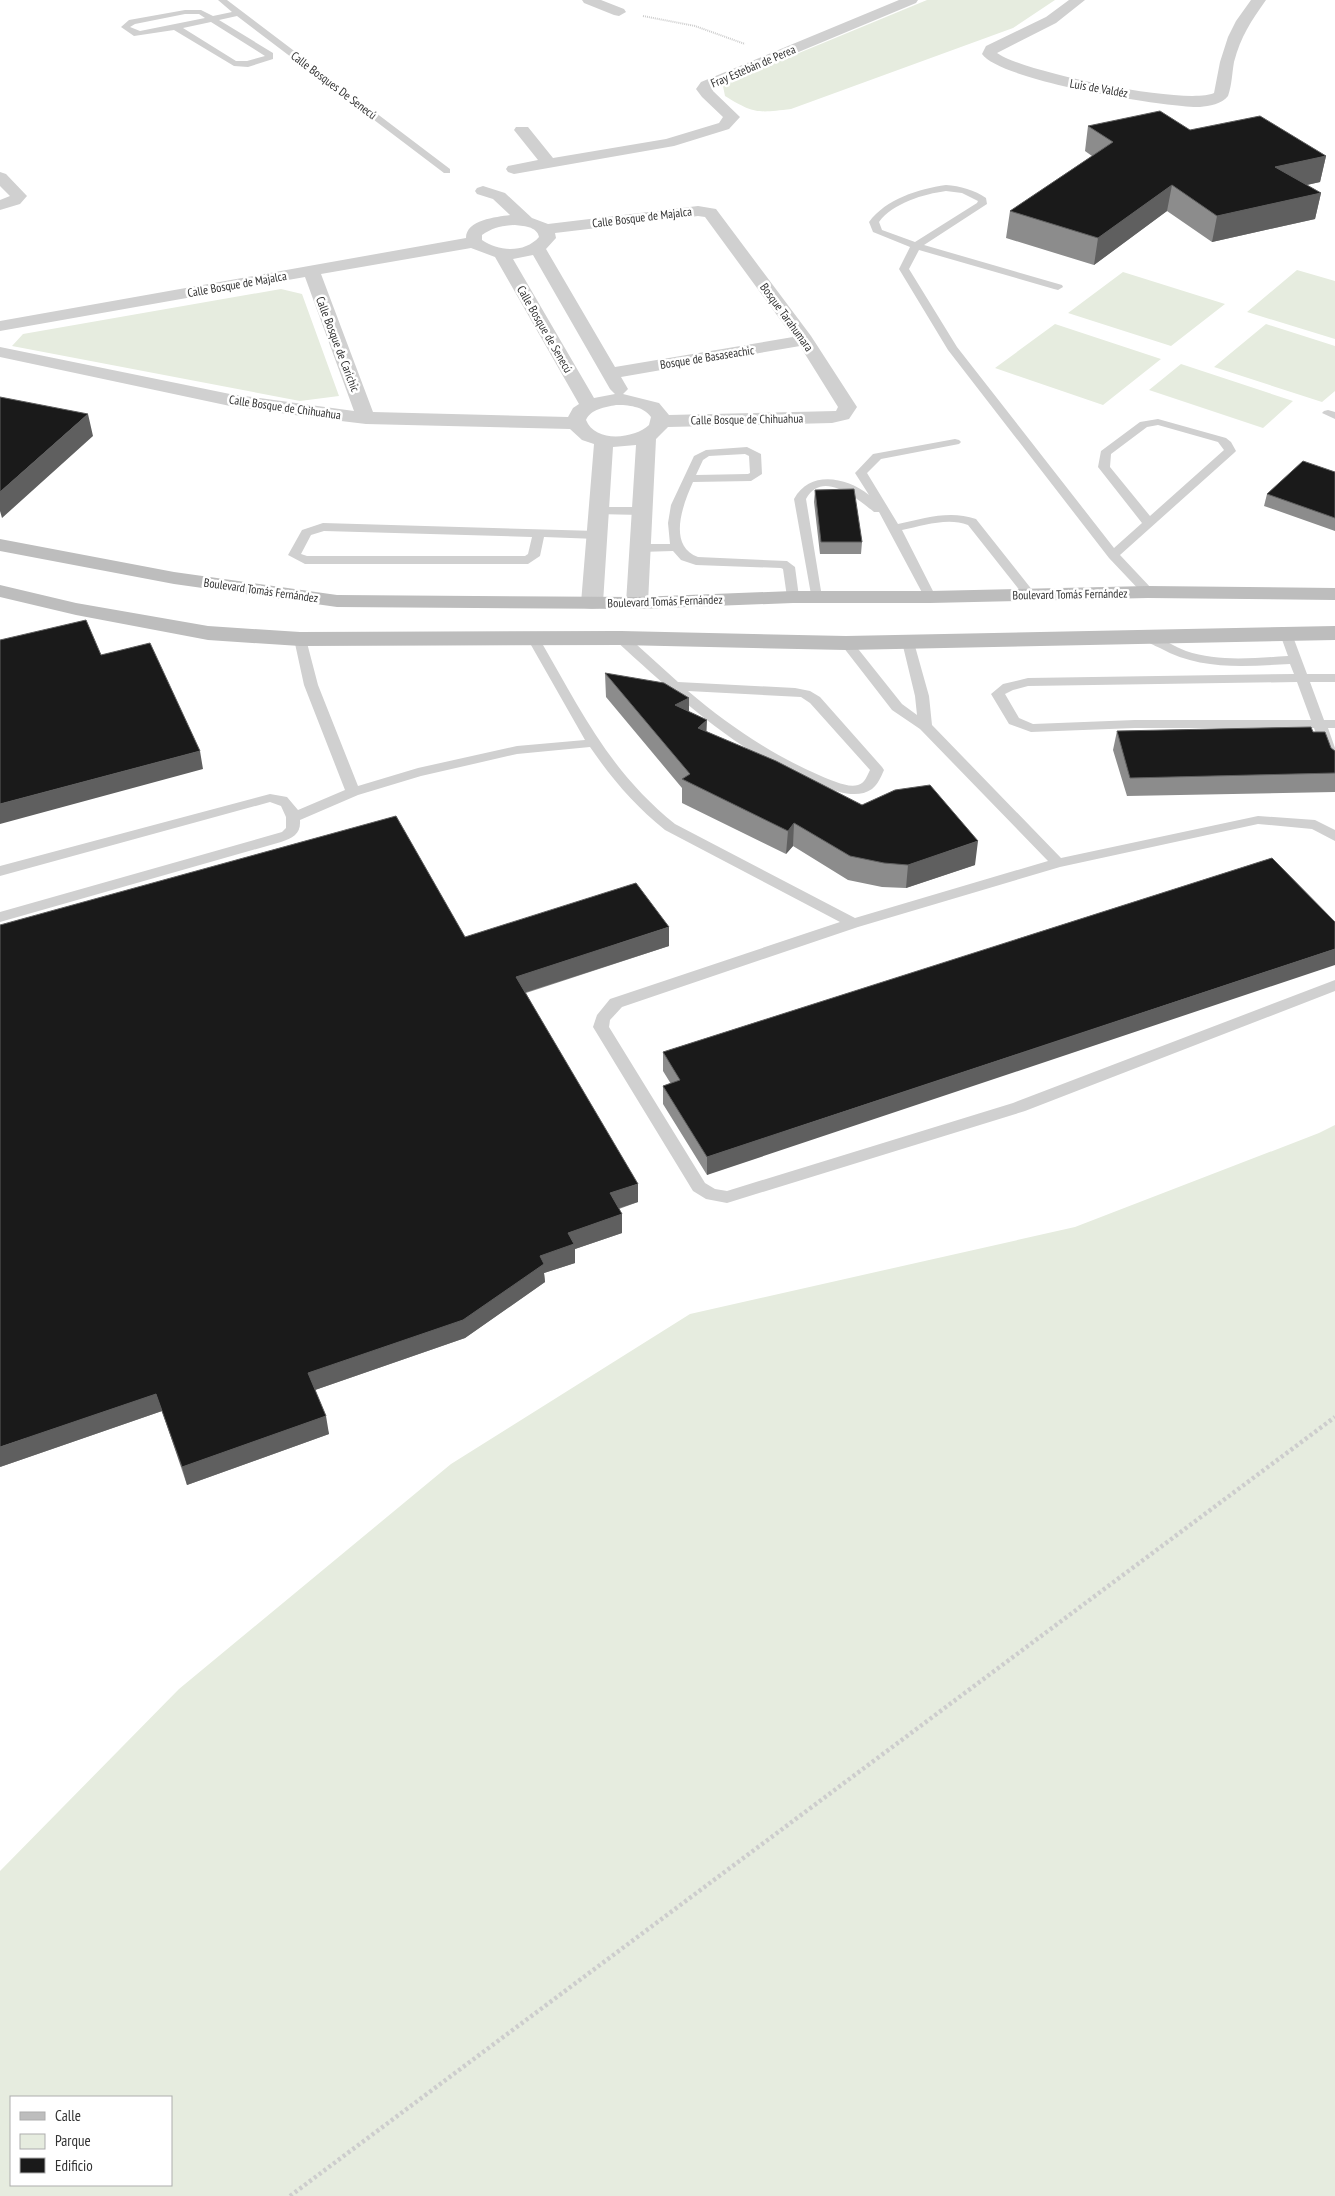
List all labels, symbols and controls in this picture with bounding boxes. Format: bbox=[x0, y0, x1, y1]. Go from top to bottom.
street label: Fray Estebán de Perea bbox=[708, 41, 798, 91]
street label: Calle Bosques De Senecú bbox=[288, 48, 380, 122]
street label: Luis de Valdéz bbox=[1069, 76, 1129, 100]
street label: Calle Bosque de Majalca bbox=[591, 203, 693, 231]
street label: Calle Bosque de Majalca bbox=[186, 268, 288, 300]
street label: Bosque Tarahumara bbox=[757, 280, 817, 354]
street label: Calle Bosque de Senecú bbox=[514, 283, 576, 375]
street label: Calle Bosque de Carichic bbox=[313, 294, 363, 395]
street label: Bosque de Basaseachic bbox=[659, 342, 756, 372]
street label: Calle Bosque de Chihuahua bbox=[228, 392, 342, 422]
street label: Calle Bosque de Chihuahua bbox=[691, 411, 804, 427]
street label: Boulevard Tomás Fernández bbox=[203, 575, 319, 605]
street label: Boulevard Tomás Fernández bbox=[1012, 585, 1128, 603]
street label: Boulevard Tomás Fernández bbox=[607, 591, 723, 611]
legend bbox=[10, 2096, 172, 2186]
text: Calle bbox=[55, 2106, 81, 2125]
text: Parque bbox=[55, 2131, 91, 2150]
text: Edificio bbox=[55, 2156, 93, 2175]

